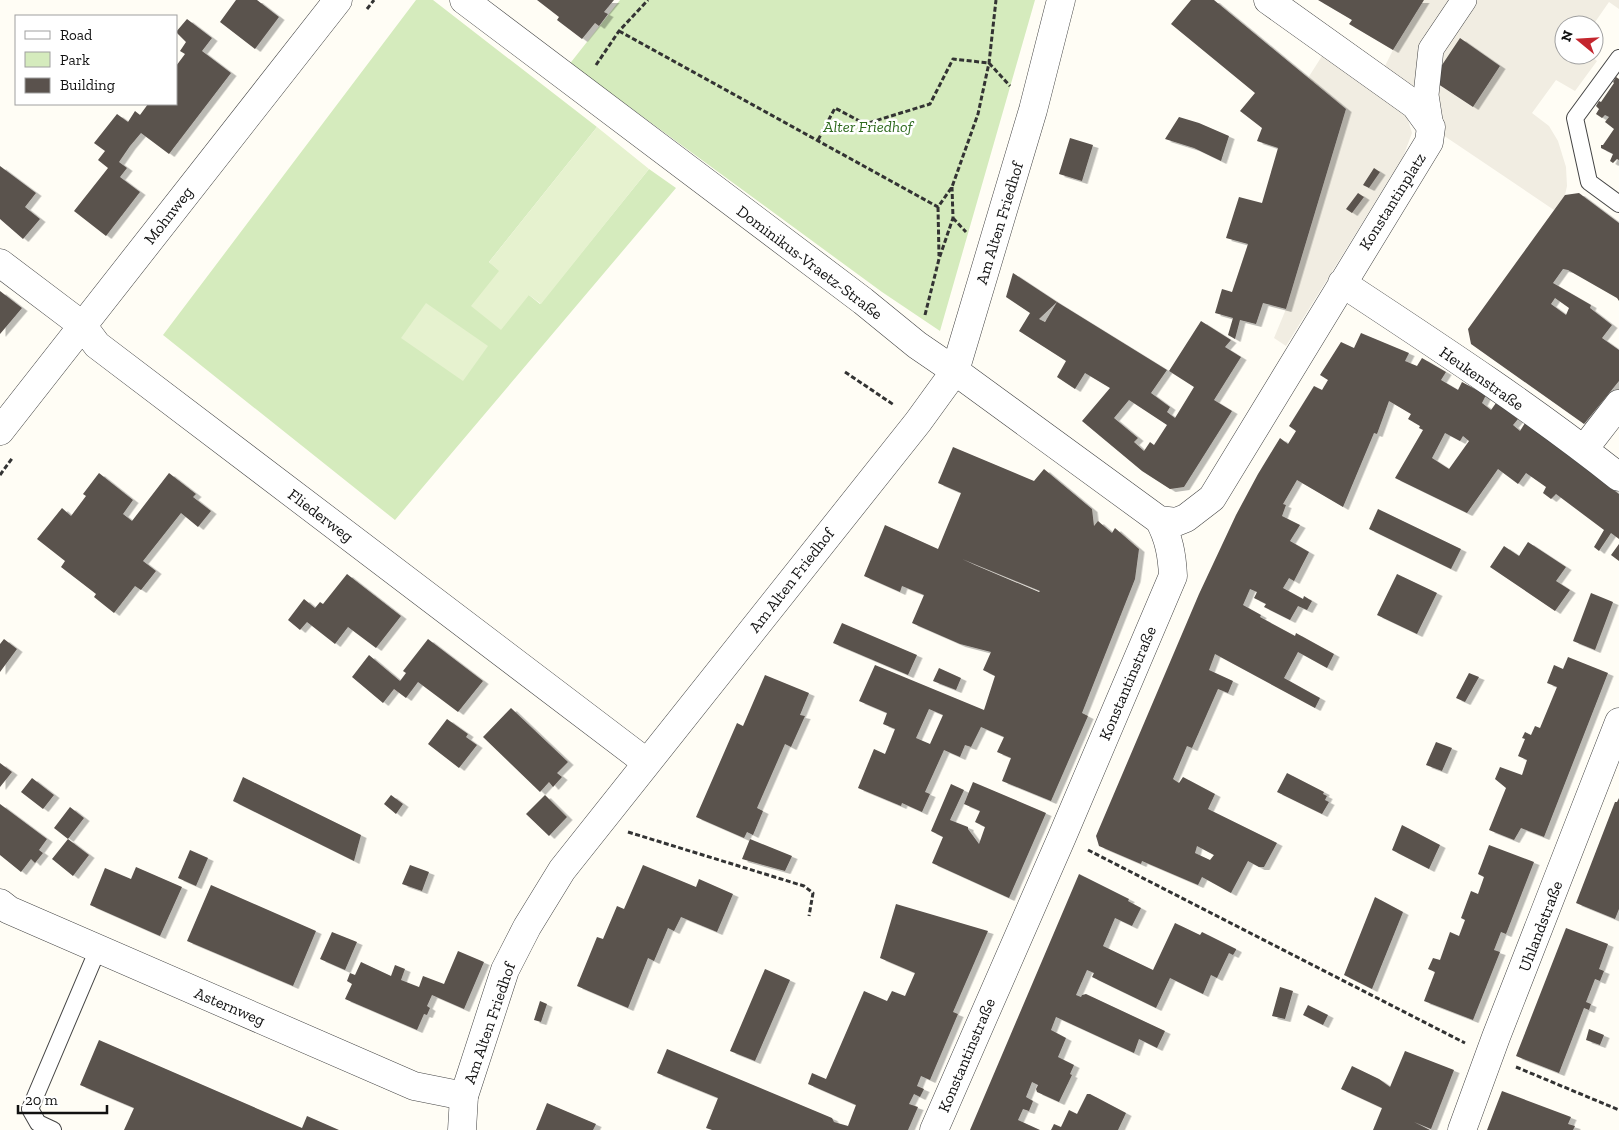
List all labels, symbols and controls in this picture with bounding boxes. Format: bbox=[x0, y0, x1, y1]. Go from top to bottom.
legend bbox=[15, 15, 178, 105]
north arrow bbox=[1554, 15, 1604, 65]
text: Road bbox=[60, 26, 93, 44]
text: N bbox=[1557, 28, 1577, 44]
text: Park bbox=[60, 51, 90, 69]
text: Building bbox=[60, 76, 115, 94]
park label: Alter Friedhof bbox=[822, 117, 915, 136]
street label: Konstantinplatz bbox=[1355, 149, 1430, 253]
street label: Am Alten Friedhof bbox=[972, 158, 1028, 287]
street label: Mohnweg bbox=[140, 182, 197, 248]
street label: Dominikus-Vraetz-Straße bbox=[733, 201, 886, 323]
street label: Heukenstraße bbox=[1436, 342, 1527, 414]
street label: Fliederweg bbox=[284, 485, 357, 546]
street label: Am Alten Friedhof bbox=[745, 523, 839, 636]
street label: Konstantinstraße bbox=[1095, 623, 1160, 743]
street label: Uhlandstraße bbox=[1514, 878, 1566, 974]
street label: Am Alten Friedhof bbox=[460, 958, 520, 1086]
street label: Asternweg bbox=[192, 983, 268, 1030]
street label: Konstantinstraße bbox=[934, 995, 999, 1115]
scale bar bbox=[18, 1082, 106, 1114]
text: 20 m bbox=[25, 1091, 58, 1109]

